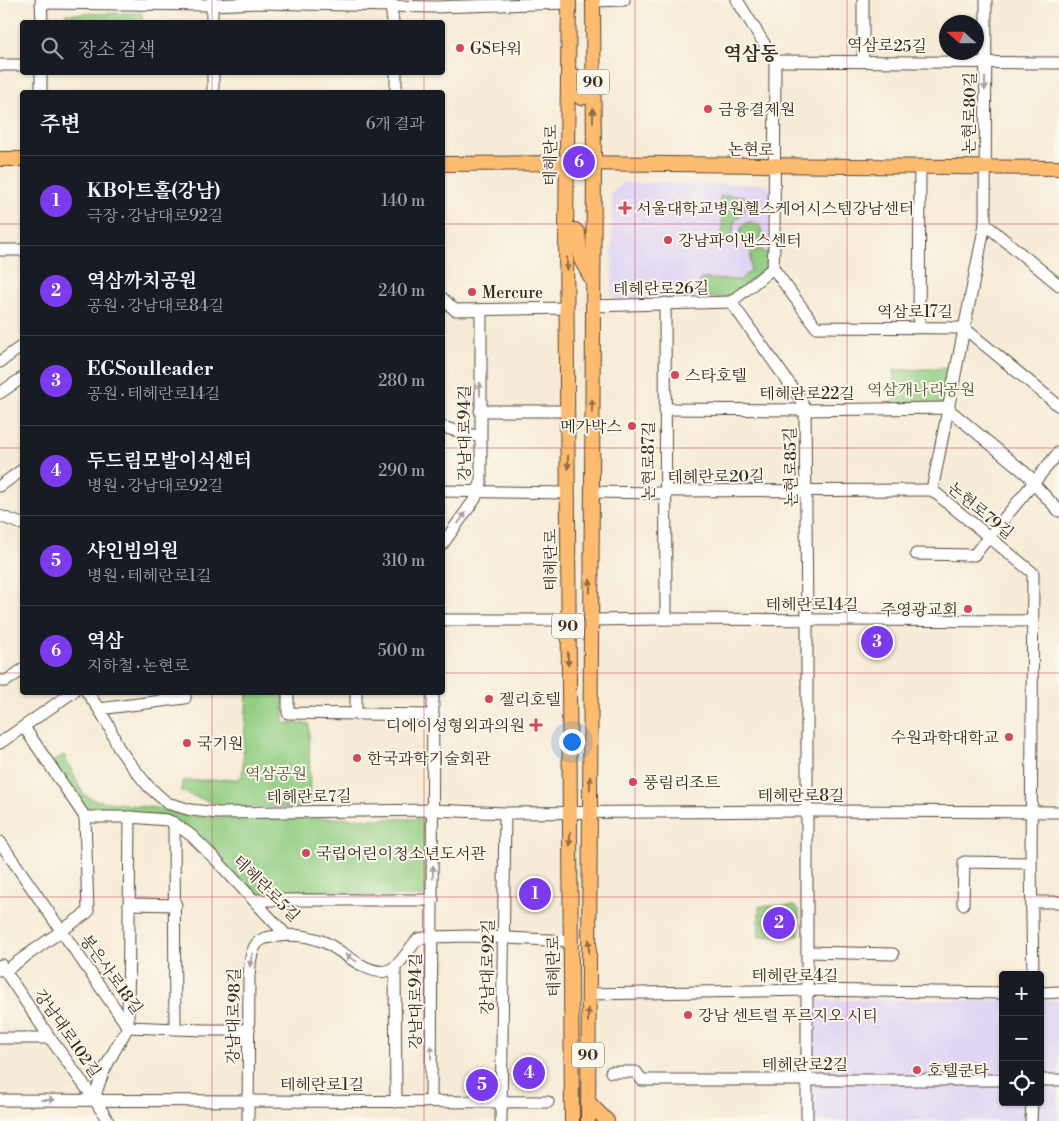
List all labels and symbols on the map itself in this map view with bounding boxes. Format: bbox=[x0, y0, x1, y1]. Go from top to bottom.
north arrow bbox=[939, 15, 984, 60]
street label: 역삼로25길 bbox=[847, 35, 927, 57]
place label: GS타워 bbox=[470, 39, 522, 59]
marker: GS타워 bbox=[454, 42, 466, 54]
district label: 역삼동 bbox=[723, 42, 779, 66]
road number: 90 bbox=[577, 70, 609, 94]
street label: 논현로80길 bbox=[959, 72, 981, 154]
one-way arrow bbox=[981, 76, 989, 92]
place label: 금융결제원 bbox=[718, 100, 795, 120]
marker: 금융결제원 bbox=[702, 103, 714, 115]
one-way arrow bbox=[589, 107, 597, 123]
street label: 테헤란로 bbox=[540, 123, 562, 186]
street label: 논현로 bbox=[728, 140, 775, 160]
pin: 6 bbox=[563, 143, 595, 181]
place label: 서울대학교병원헬스케어시스템강남센터 bbox=[636, 199, 914, 219]
marker: 서울대학교병원헬스케어시스템강남센터 bbox=[618, 201, 632, 215]
place label: 강남파이낸스센터 bbox=[678, 231, 802, 251]
marker: 강남파이낸스센터 bbox=[662, 234, 674, 246]
one-way arrow bbox=[563, 257, 571, 273]
street label: 테헤란로26길 bbox=[613, 278, 709, 300]
place label: Mercure bbox=[482, 283, 543, 303]
marker: Mercure bbox=[466, 286, 478, 298]
street label: 역삼로17길 bbox=[877, 302, 953, 322]
place label: 스타호텔 bbox=[685, 366, 747, 386]
marker: 스타호텔 bbox=[669, 369, 681, 381]
park label: 역삼개나리공원 bbox=[867, 380, 975, 400]
one-way arrow bbox=[476, 381, 484, 397]
street label: 테헤란로22길 bbox=[759, 384, 855, 404]
street label: 강남대로94길 bbox=[455, 385, 475, 481]
one-way arrow bbox=[588, 397, 596, 413]
place label: 메가박스 bbox=[560, 417, 623, 437]
marker: 메가박스 bbox=[626, 420, 638, 432]
street label: 논현로87길 bbox=[639, 421, 659, 501]
street label: 논현로85길 bbox=[780, 427, 802, 507]
one-way arrow bbox=[564, 454, 572, 470]
street label: 테헤란로20길 bbox=[667, 466, 765, 488]
street label: 논현로79길 bbox=[943, 478, 1017, 544]
one-way arrow bbox=[457, 511, 467, 525]
street label: 테헤란로 bbox=[541, 529, 561, 591]
one-way arrow bbox=[586, 577, 594, 593]
street label: 테헤란로14길 bbox=[765, 595, 859, 615]
place label: 주영광교회 bbox=[881, 600, 958, 620]
marker: 주영광교회 bbox=[962, 603, 974, 615]
road number: 90 bbox=[552, 614, 584, 638]
pin: 3 bbox=[861, 623, 893, 661]
one-way arrow bbox=[564, 652, 572, 668]
place label: 젤리호텔 bbox=[499, 690, 561, 710]
marker: 젤리호텔 bbox=[483, 693, 495, 705]
place label: 디에이성형외과의원 bbox=[386, 716, 525, 736]
marker: 디에이성형외과의원 bbox=[529, 718, 543, 732]
place label: 수원과학대학교 bbox=[891, 728, 999, 748]
your location bbox=[559, 729, 585, 755]
marker: 수원과학대학교 bbox=[1003, 731, 1015, 743]
place label: 국기원 bbox=[197, 734, 243, 754]
marker: 국기원 bbox=[181, 737, 193, 749]
place label: 한국과학기술회관 bbox=[367, 749, 491, 769]
marker: 한국과학기술회관 bbox=[351, 752, 363, 764]
park label: 역삼공원 bbox=[245, 764, 307, 784]
place label: 풍림리조트 bbox=[643, 773, 721, 793]
one-way arrow bbox=[586, 775, 594, 791]
marker: 풍림리조트 bbox=[627, 776, 639, 788]
street label: 테헤란로7길 bbox=[266, 786, 352, 808]
street label: 테헤란로8길 bbox=[757, 786, 845, 806]
one-way arrow bbox=[566, 832, 574, 848]
place label: 국립어린이청소년도서관 bbox=[316, 844, 487, 864]
marker: 국립어린이청소년도서관 bbox=[300, 847, 312, 859]
street label: 테헤란로5길 bbox=[229, 851, 304, 926]
one-way arrow bbox=[429, 864, 437, 880]
pin: 1 bbox=[519, 875, 551, 913]
pin: 2 bbox=[763, 904, 795, 942]
street label: 강남대로92길 bbox=[477, 919, 499, 1015]
street label: 봉은사로18길 bbox=[76, 931, 147, 1018]
street label: 테헤란로 bbox=[543, 934, 565, 997]
one-way arrow bbox=[585, 937, 593, 953]
one-way arrow bbox=[247, 952, 255, 968]
one-way arrow bbox=[344, 953, 357, 963]
street label: 강남대로94길 bbox=[406, 953, 426, 1049]
street label: 테헤란로4길 bbox=[752, 966, 838, 986]
street label: 강남대로98길 bbox=[223, 967, 245, 1065]
street label: 강남대로102길 bbox=[29, 986, 105, 1082]
place label: 강남 센트럴 푸르지오 시티 bbox=[698, 1006, 878, 1026]
one-way arrow bbox=[584, 1007, 592, 1023]
marker: 강남 센트럴 푸르지오 시티 bbox=[682, 1009, 694, 1021]
road number: 90 bbox=[572, 1042, 604, 1068]
one-way arrow bbox=[427, 1044, 435, 1060]
pin: 4 bbox=[513, 1054, 545, 1092]
street label: 테헤란로2길 bbox=[762, 1055, 848, 1075]
place label: 호텔쿤타 bbox=[927, 1061, 989, 1081]
marker: 호텔쿤타 bbox=[911, 1064, 923, 1076]
pin: 5 bbox=[466, 1066, 498, 1104]
street label: 테헤란로1길 bbox=[280, 1075, 364, 1095]
one-way arrow bbox=[40, 1096, 56, 1104]

